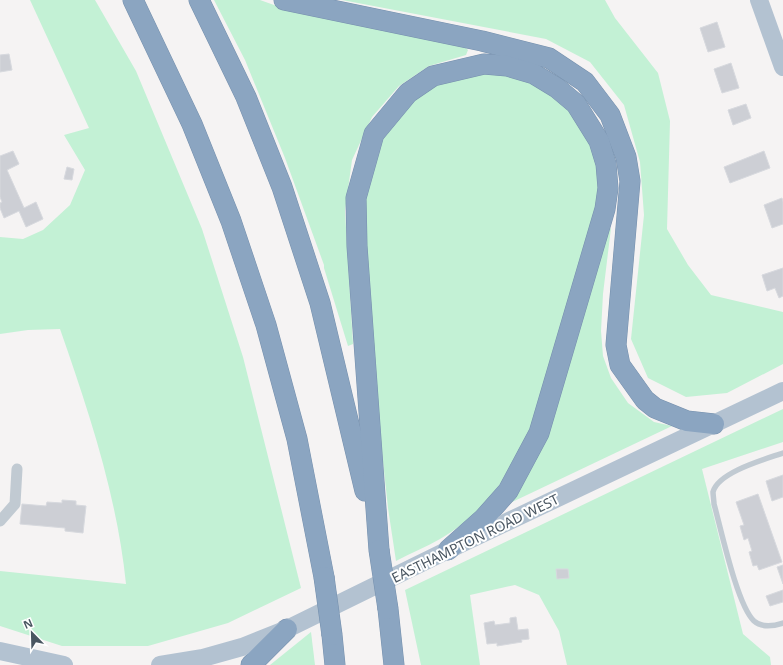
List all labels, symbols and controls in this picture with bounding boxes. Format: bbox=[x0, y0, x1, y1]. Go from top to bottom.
street label: EASTHAMPTON ROAD WEST bbox=[388, 489, 562, 587]
north arrow bbox=[12, 613, 52, 653]
text: N bbox=[21, 615, 35, 632]

